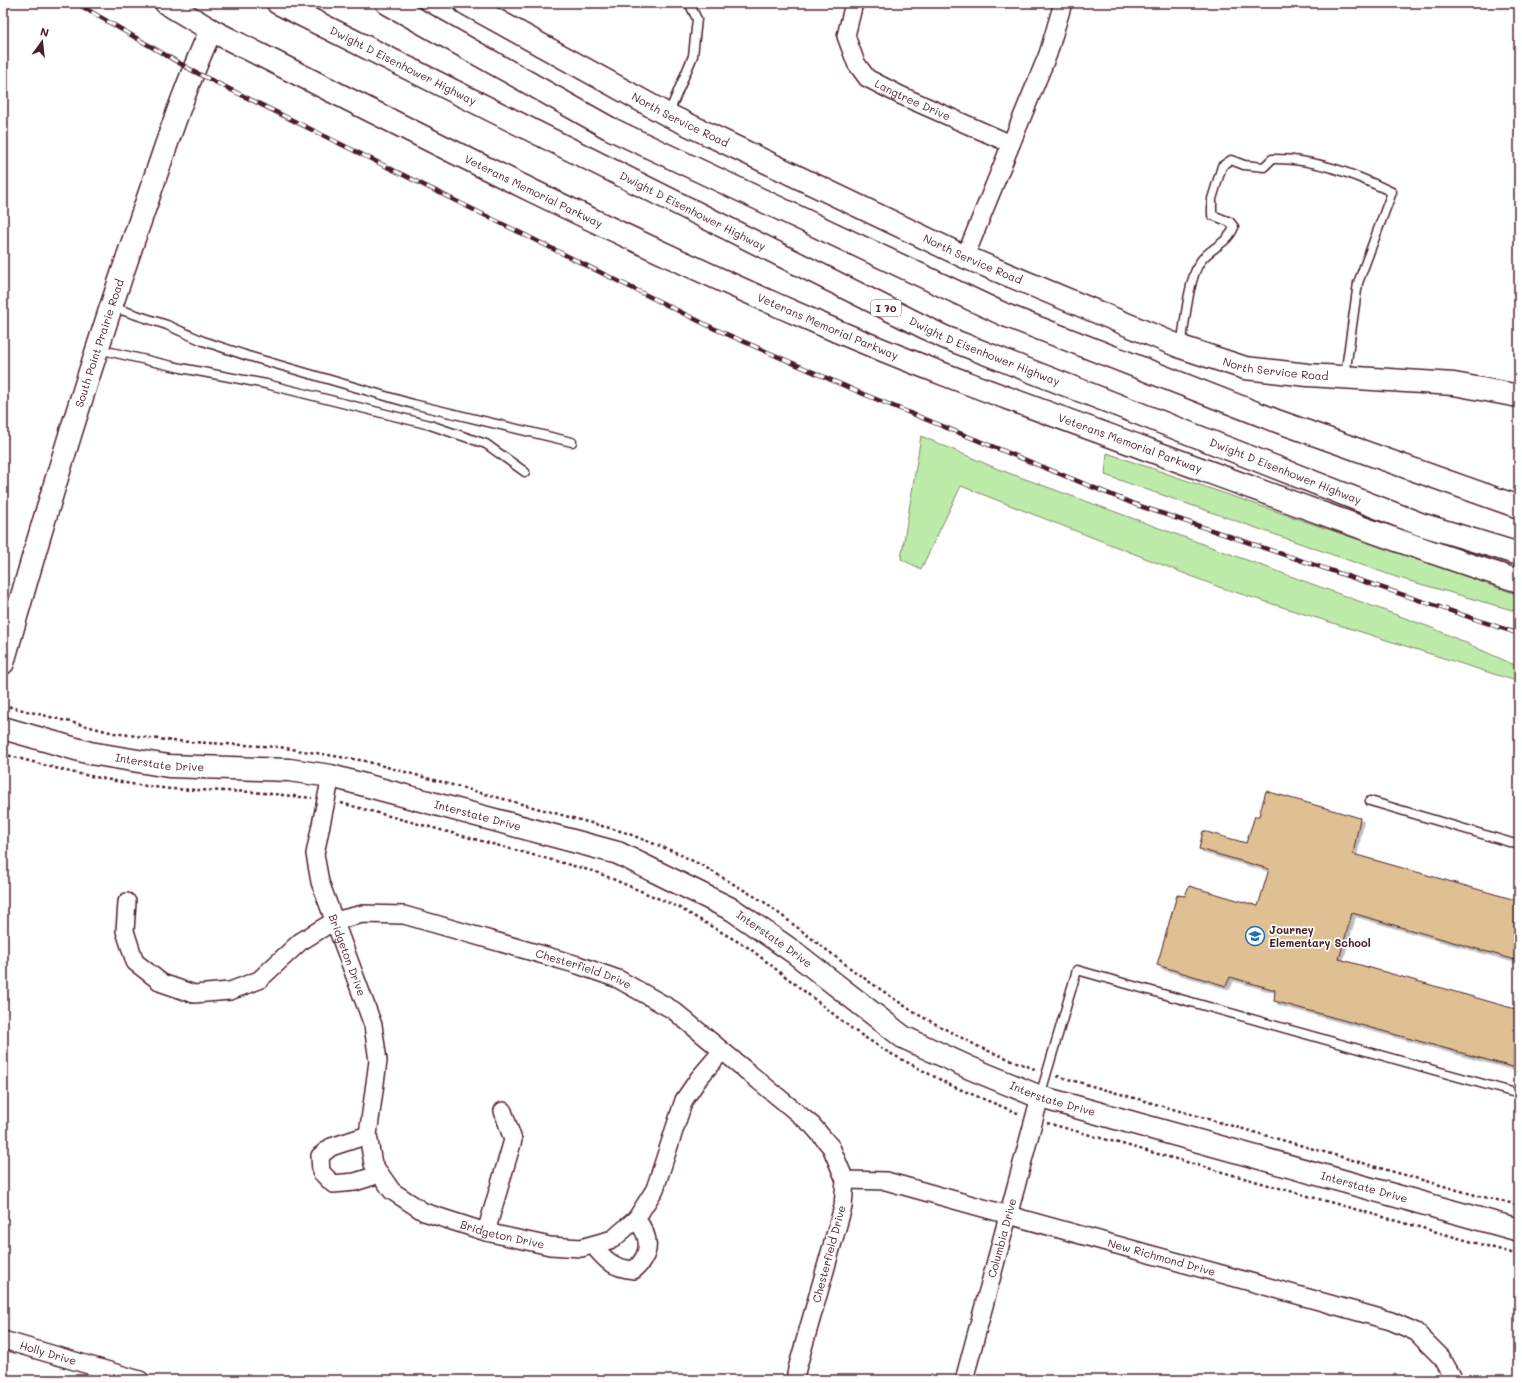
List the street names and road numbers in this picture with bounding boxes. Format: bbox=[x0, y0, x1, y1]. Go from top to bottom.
street label: Dwight D Eisenhower Highway bbox=[328, 22, 479, 108]
street label: Langtree Drive bbox=[872, 75, 953, 123]
street label: North Service Road bbox=[629, 89, 731, 150]
street label: Veterans Memorial Parkway bbox=[462, 151, 606, 231]
street label: Dwight D Eisenhower Highway bbox=[617, 168, 769, 254]
street label: North Service Road bbox=[921, 230, 1025, 287]
street label: South Point Prairie Road bbox=[71, 277, 127, 409]
street label: Veterans Memorial Parkway bbox=[755, 289, 901, 363]
road number: I 70 bbox=[871, 300, 901, 316]
street label: Dwight D Eisenhower Highway bbox=[907, 313, 1062, 389]
street label: North Service Road bbox=[1221, 353, 1329, 383]
street label: Veterans Memorial Parkway bbox=[1056, 409, 1204, 476]
street label: Dwight D Eisenhower Highway bbox=[1208, 434, 1364, 507]
street label: Interstate Drive bbox=[114, 749, 205, 774]
street label: Interstate Drive bbox=[433, 796, 523, 834]
street label: Interstate Drive bbox=[734, 907, 816, 971]
street label: Bridgeton Drive bbox=[326, 912, 370, 998]
street label: Chesterfield Drive bbox=[534, 945, 634, 992]
street label: Interstate Drive bbox=[1008, 1077, 1098, 1119]
street label: Interstate Drive bbox=[1319, 1167, 1410, 1206]
street label: Columbia Drive bbox=[984, 1196, 1020, 1279]
street label: Chesterfield Drive bbox=[808, 1203, 849, 1304]
street label: Bridgeton Drive bbox=[459, 1216, 546, 1252]
street label: New Richmond Drive bbox=[1106, 1235, 1217, 1279]
street label: Holly Drive bbox=[18, 1337, 79, 1368]

